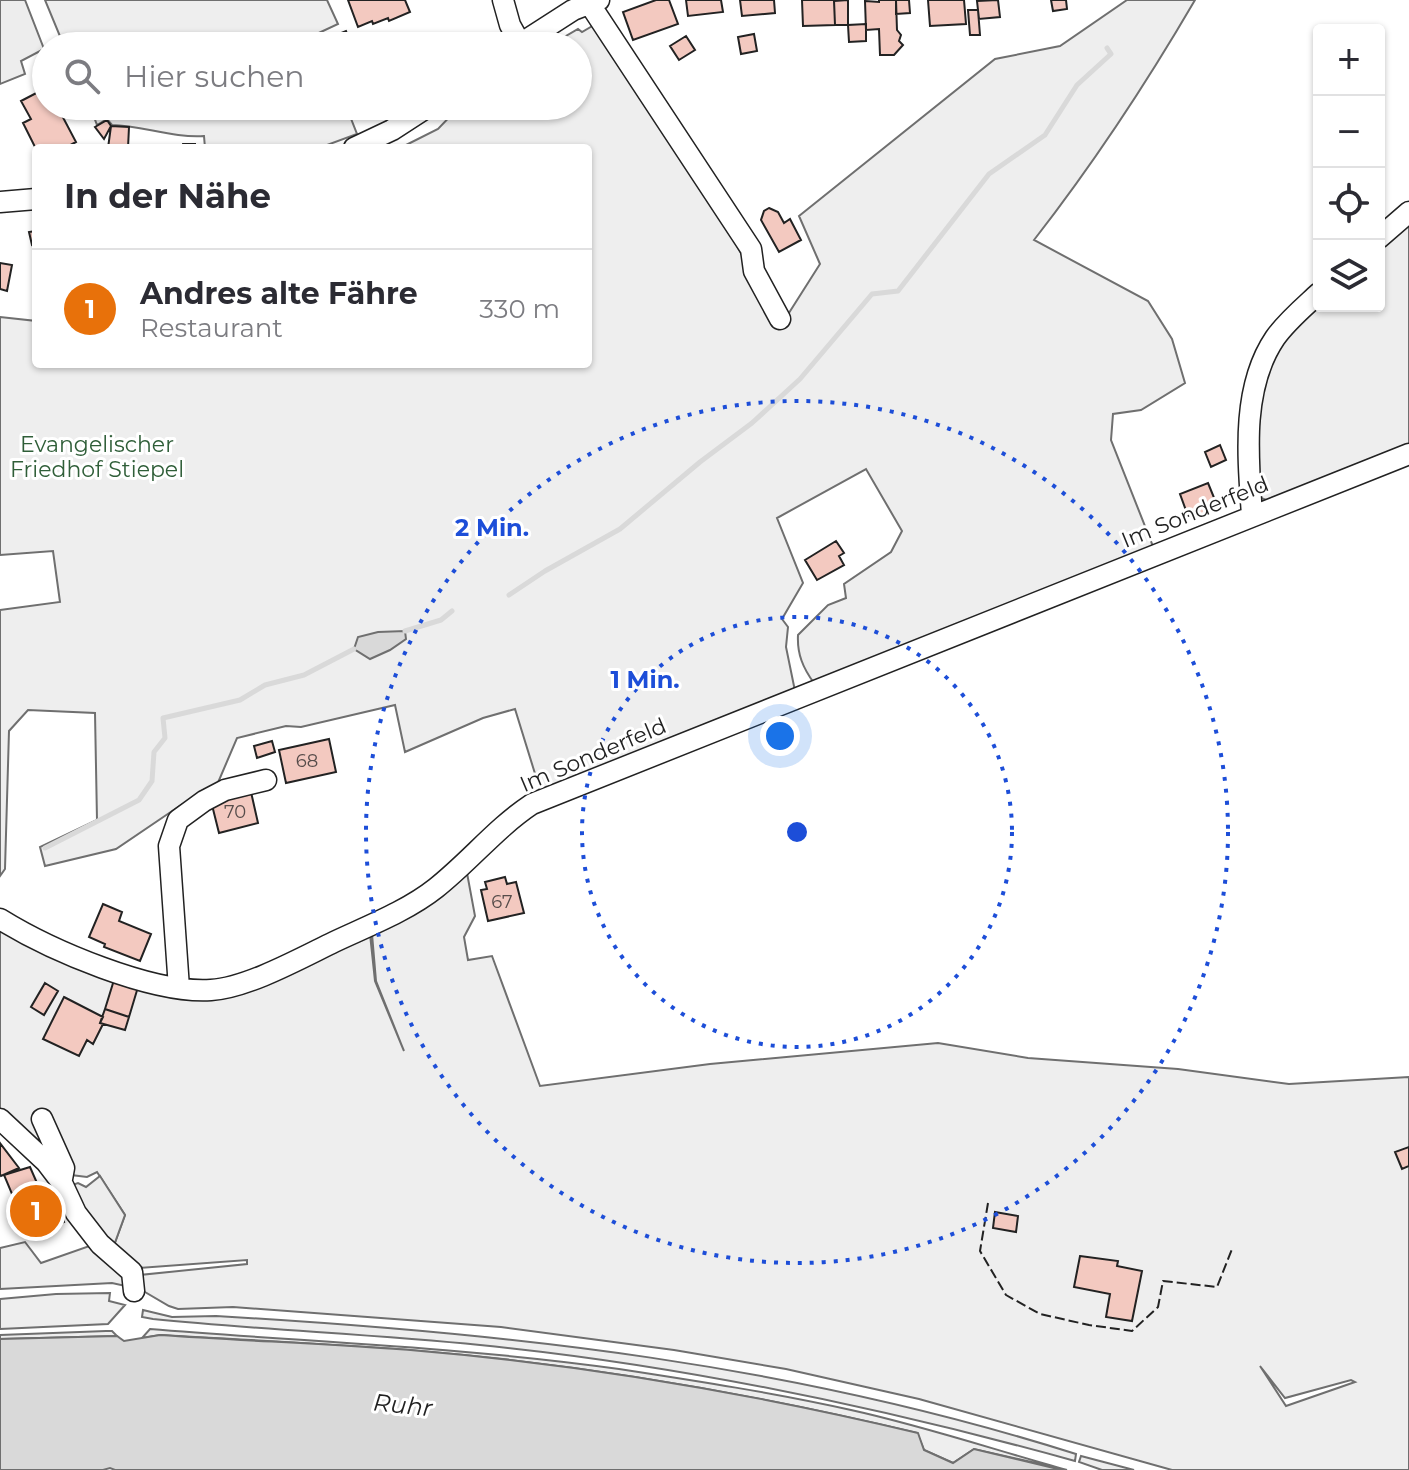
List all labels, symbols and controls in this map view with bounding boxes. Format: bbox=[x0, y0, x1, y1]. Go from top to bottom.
map controls bbox=[1313, 24, 1385, 312]
button: + bbox=[1313, 24, 1385, 96]
search box bbox=[32, 32, 592, 120]
icon: search bbox=[60, 54, 104, 98]
text: Hier suchen bbox=[124, 58, 305, 95]
button: − bbox=[1313, 96, 1385, 168]
button: locate bbox=[1313, 168, 1385, 240]
text: In der Nähe bbox=[64, 175, 271, 217]
button: layers bbox=[1313, 240, 1385, 312]
text: Andres alte Fähre bbox=[140, 275, 418, 312]
text: 1 bbox=[85, 293, 95, 325]
text: 330 m bbox=[479, 293, 560, 325]
text: Restaurant bbox=[140, 312, 283, 344]
park label: Evangelischer Friedhof Stiepel bbox=[10, 431, 184, 483]
street label: Im Sonderfeld bbox=[1117, 470, 1273, 554]
text: 2 Min. bbox=[455, 513, 529, 542]
text: 1 Min. bbox=[610, 665, 680, 694]
street label: Im Sonderfeld bbox=[516, 712, 670, 798]
your location bbox=[760, 716, 800, 756]
house number: 68 bbox=[296, 750, 318, 772]
house number: 70 bbox=[224, 801, 246, 823]
centre of rings bbox=[783, 818, 811, 846]
house number: 67 bbox=[491, 891, 513, 913]
pin: 1 bbox=[10, 1181, 62, 1241]
water label: Ruhr bbox=[372, 1387, 435, 1423]

